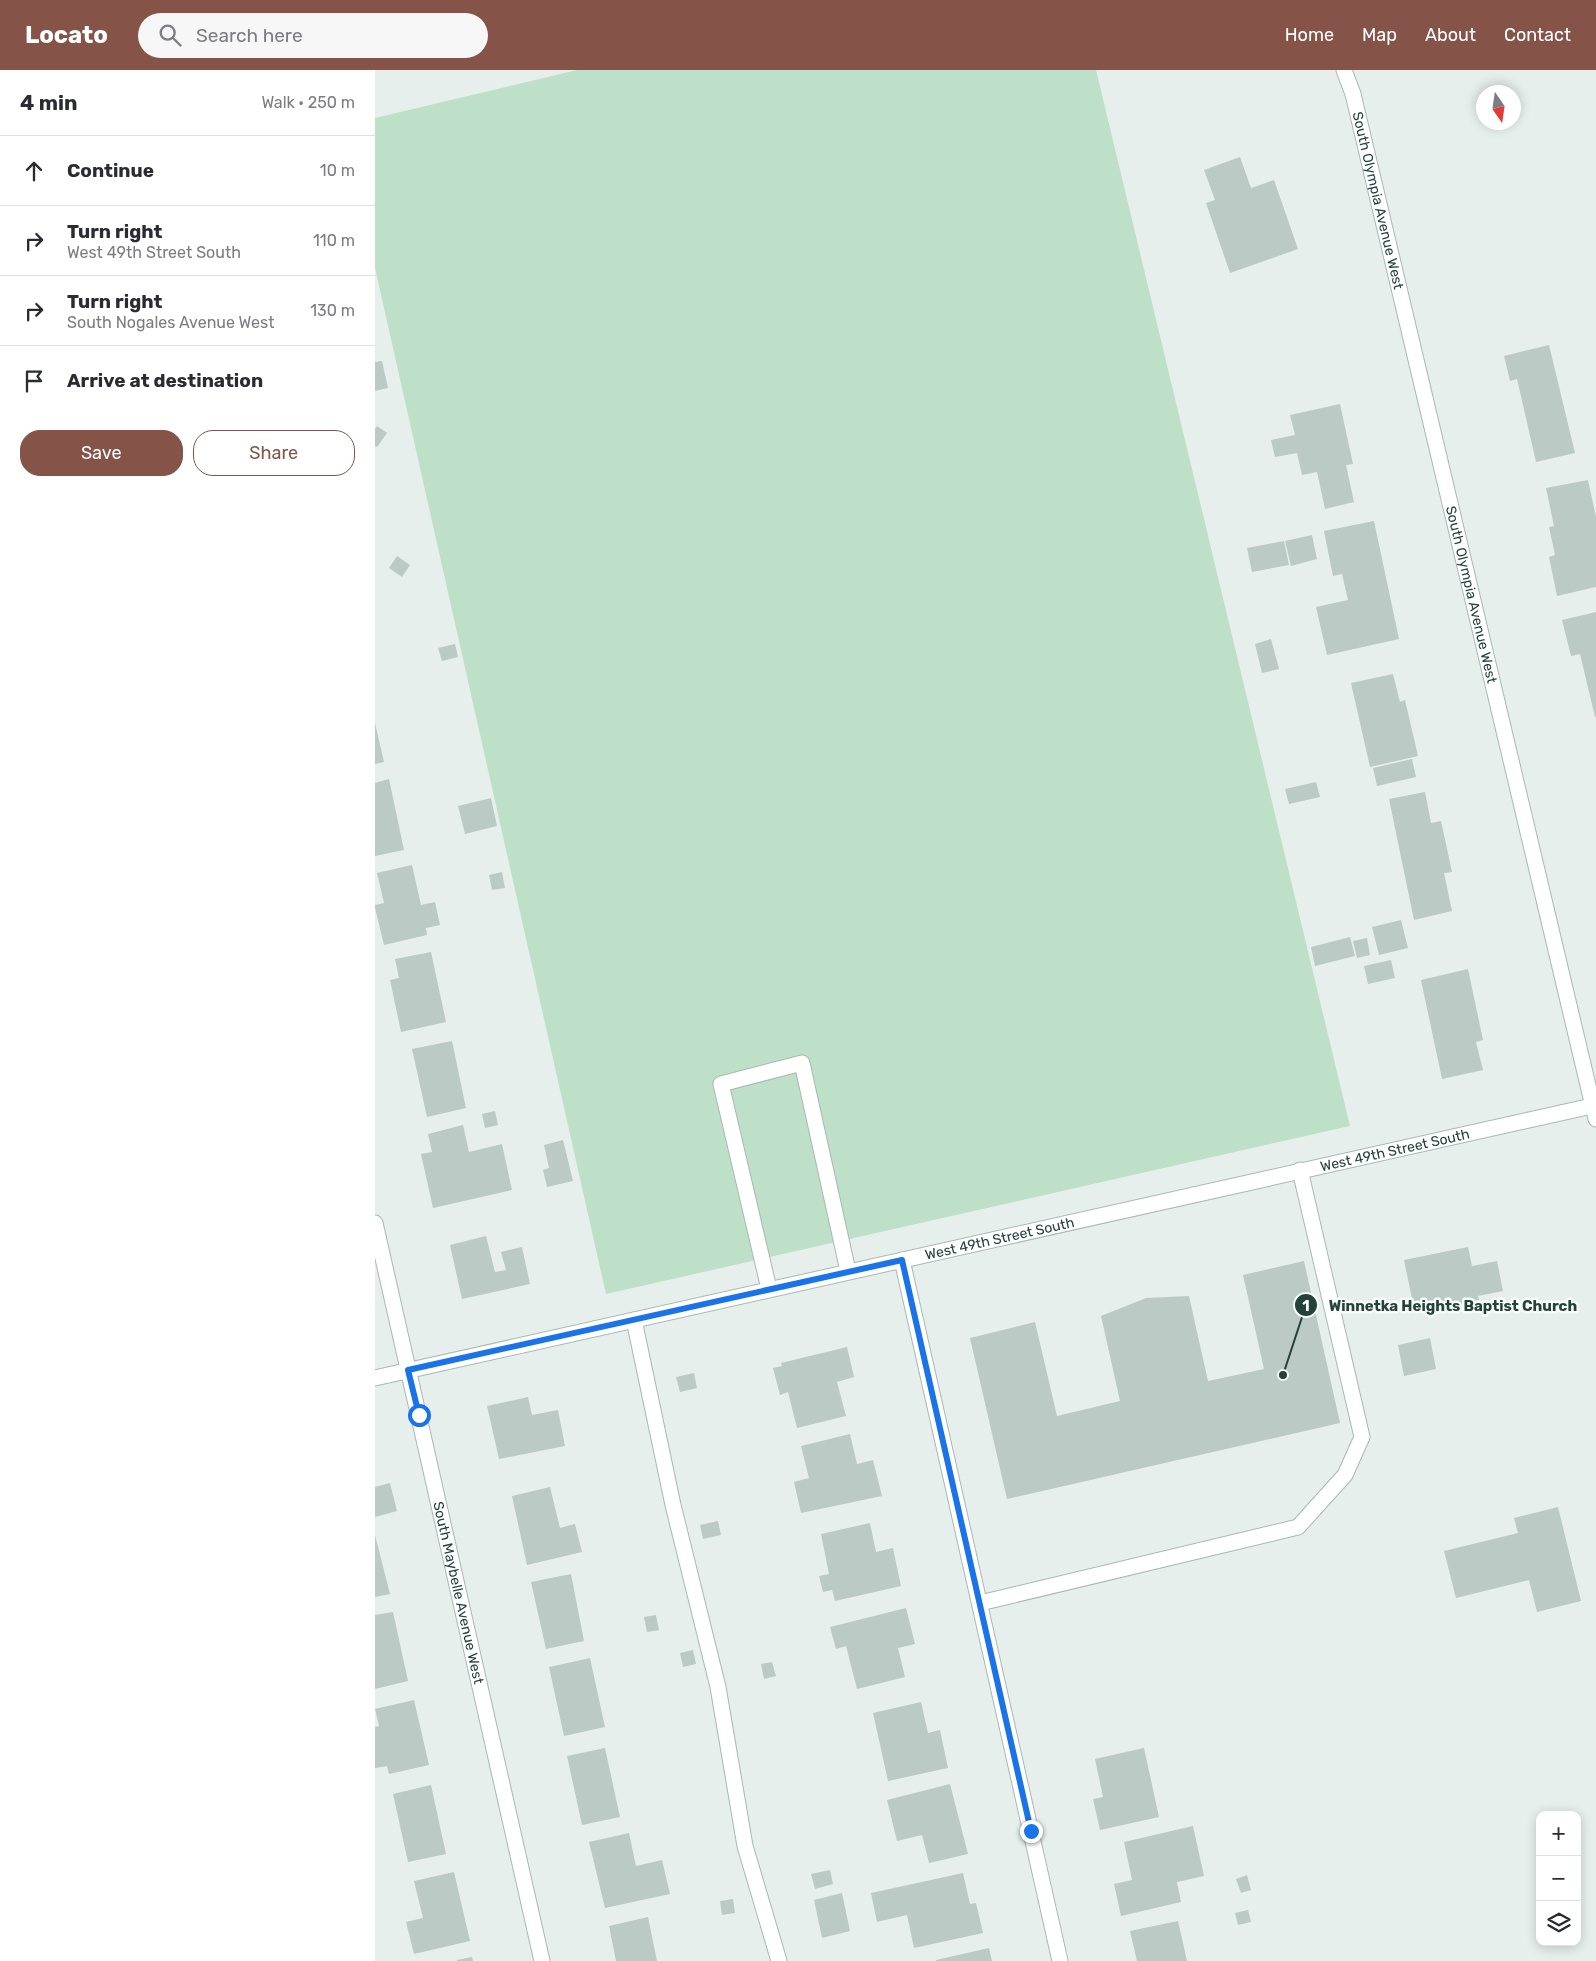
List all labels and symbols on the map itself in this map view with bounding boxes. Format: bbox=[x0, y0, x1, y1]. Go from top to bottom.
north arrow bbox=[1476, 85, 1521, 130]
street label: South Olympia Avenue West bbox=[1348, 110, 1407, 292]
street label: South Olympia Avenue West bbox=[1442, 504, 1501, 686]
street label: West 49th Street South bbox=[1319, 1126, 1471, 1175]
street label: West 49th Street South bbox=[923, 1214, 1076, 1264]
callout: Winnetka Heights Baptist Church bbox=[1294, 1290, 1587, 1320]
text: 1 bbox=[1302, 1297, 1310, 1315]
text: Winnetka Heights Baptist Church bbox=[1329, 1297, 1577, 1315]
route start bbox=[408, 1404, 431, 1427]
street label: South Maybelle Avenue West bbox=[429, 1500, 487, 1686]
route end bbox=[1020, 1820, 1043, 1843]

